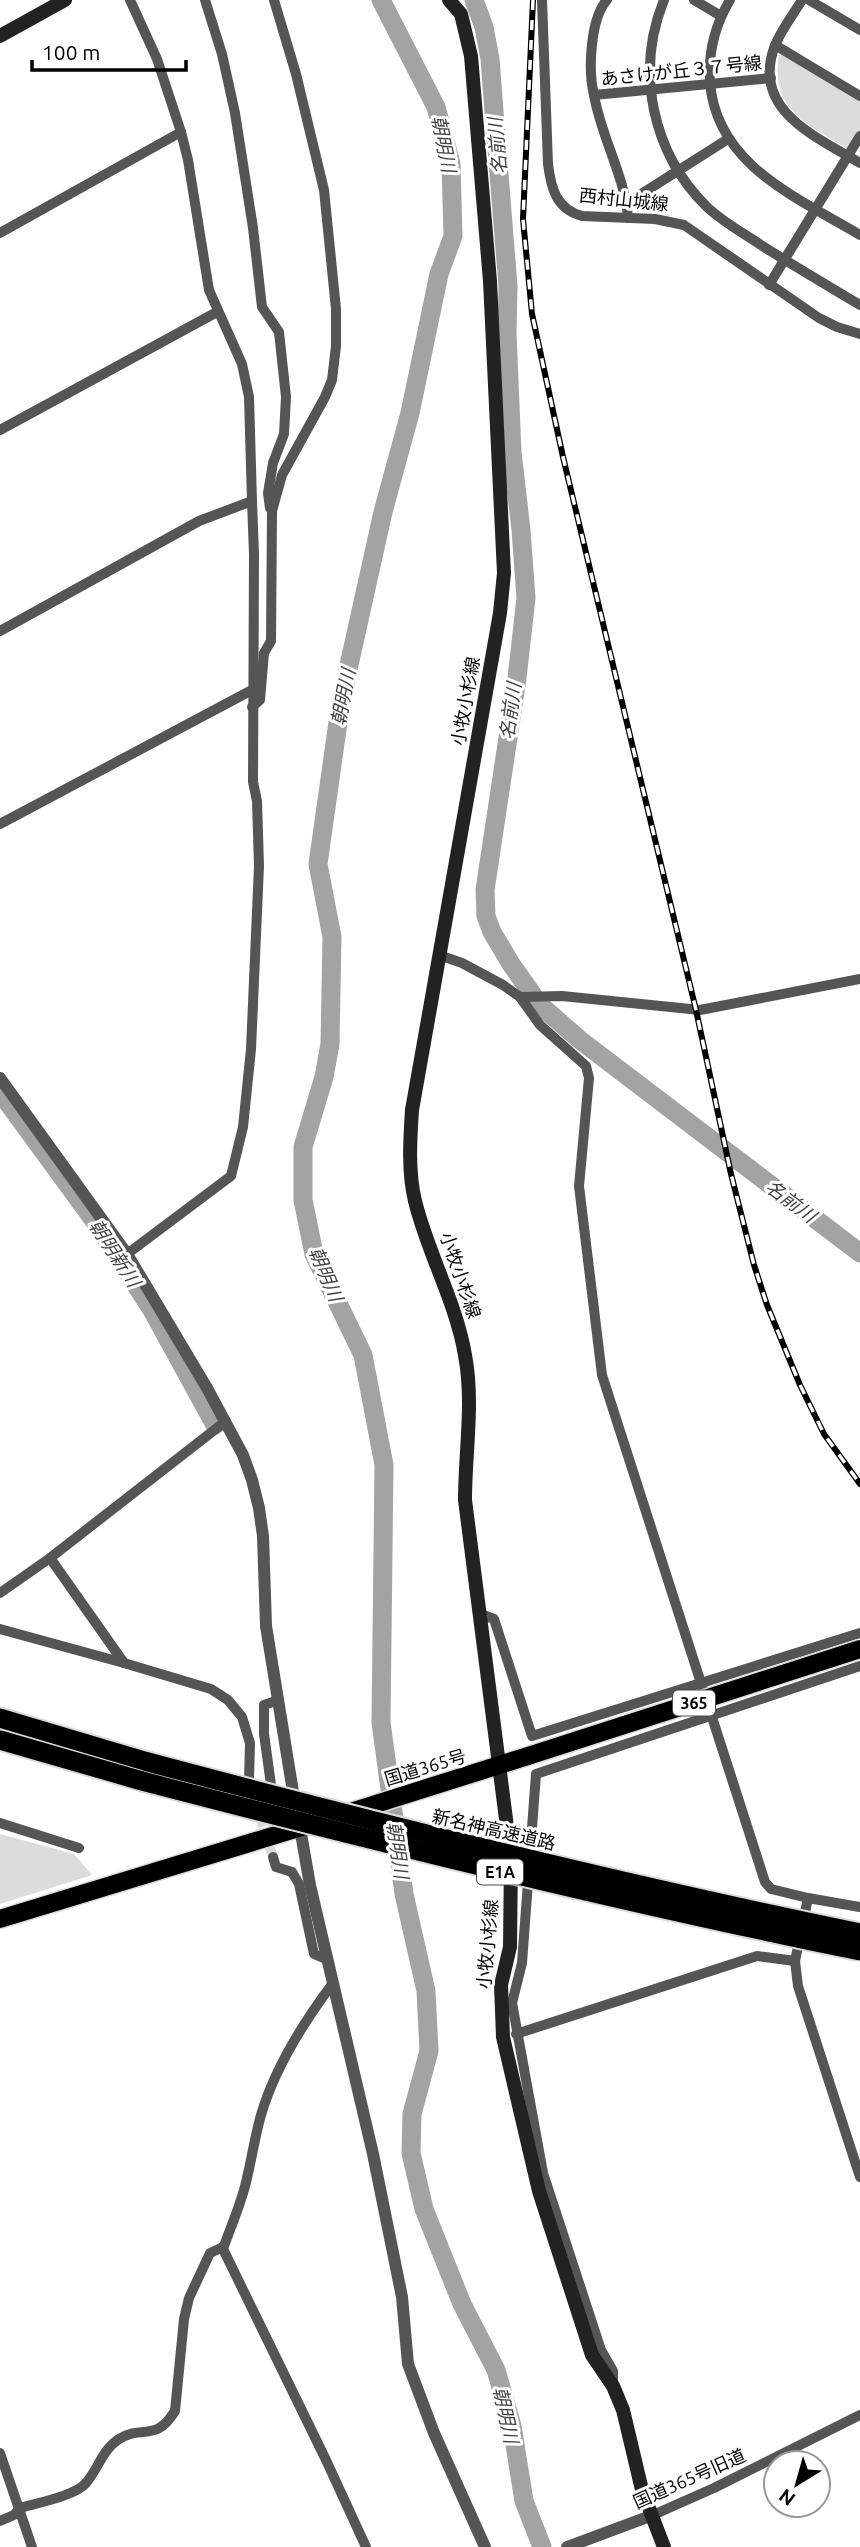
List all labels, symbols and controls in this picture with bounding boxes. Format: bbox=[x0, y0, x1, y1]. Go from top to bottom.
scale bar bbox=[32, 28, 186, 72]
text: 100 m bbox=[42, 40, 100, 64]
street label: あさけが丘３７号線 bbox=[599, 52, 763, 88]
water label: 朝明川 bbox=[428, 114, 461, 176]
water label: 名前川 bbox=[483, 115, 510, 175]
street label: 西村山城線 bbox=[578, 184, 670, 214]
street label: 小牧小杉線 bbox=[447, 655, 483, 747]
water label: 朝明川 bbox=[327, 665, 360, 727]
water label: 名前川 bbox=[495, 679, 525, 741]
water label: 名前川 bbox=[762, 1175, 822, 1228]
water label: 朝明新川 bbox=[85, 1215, 146, 1293]
street label: 小牧小杉線 bbox=[437, 1229, 485, 1321]
water label: 朝明川 bbox=[305, 1243, 348, 1306]
road number: 365 bbox=[673, 1690, 715, 1716]
street label: 国道365号 bbox=[382, 1745, 468, 1789]
street label: 新名神高速道路 bbox=[430, 1805, 558, 1853]
water label: 朝明川 bbox=[383, 1820, 413, 1882]
road number: E1A bbox=[477, 1860, 523, 1884]
street label: 小牧小杉線 bbox=[473, 1898, 501, 1990]
water label: 朝明川 bbox=[489, 2385, 523, 2447]
street label: 国道365号旧道 bbox=[630, 2444, 748, 2512]
north arrow bbox=[762, 2449, 832, 2519]
text: N bbox=[774, 2485, 799, 2511]

